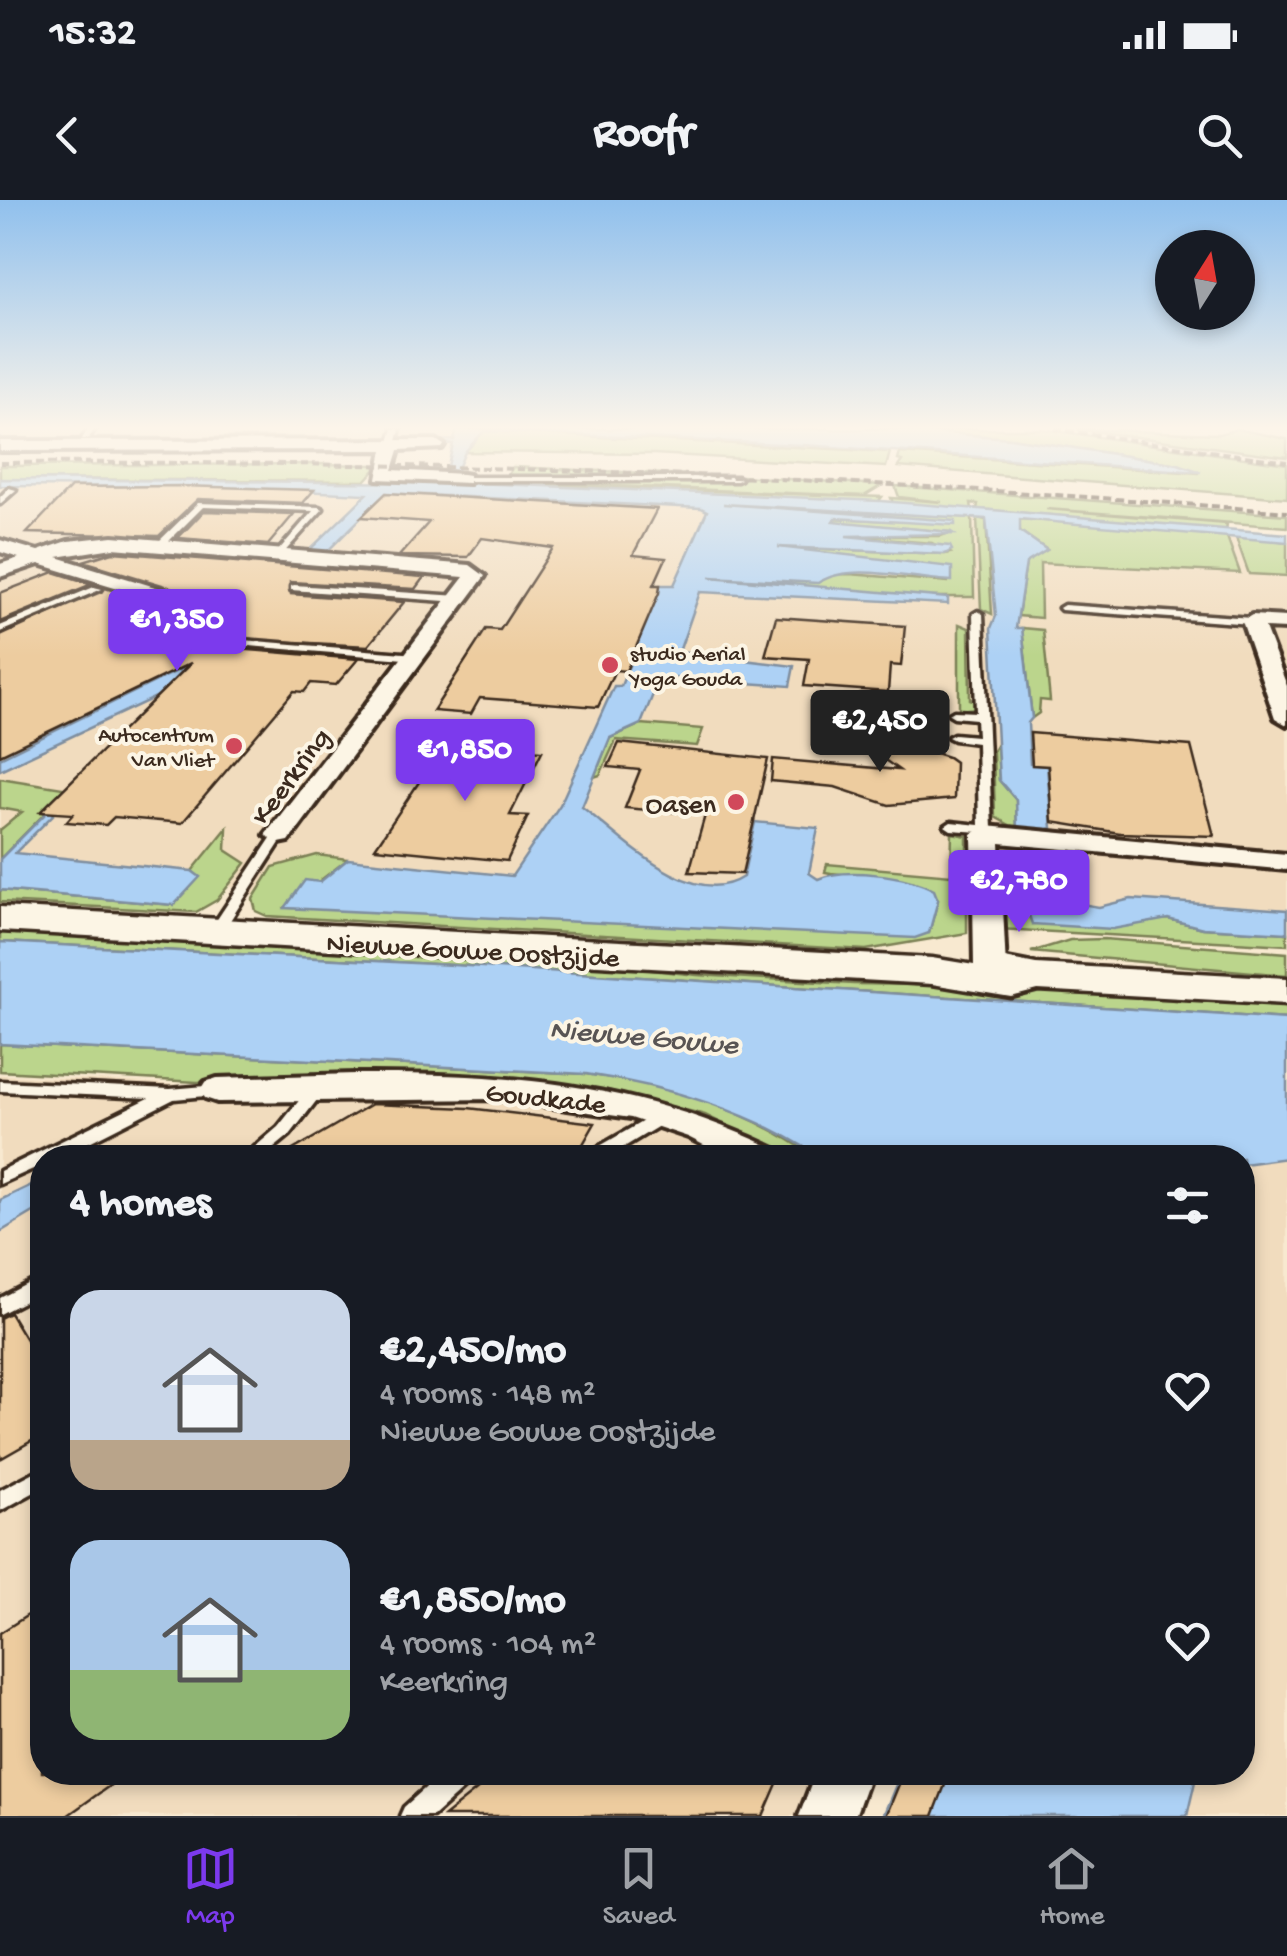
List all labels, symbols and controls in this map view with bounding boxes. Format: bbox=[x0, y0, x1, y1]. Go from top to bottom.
text: 15:32 bbox=[50, 13, 136, 57]
icon: back bbox=[40, 108, 95, 163]
icon: search bbox=[1192, 108, 1247, 163]
text: Roofr bbox=[594, 109, 694, 162]
north arrow bbox=[1155, 230, 1255, 330]
map controls bbox=[1155, 230, 1255, 330]
pin: €1,350 bbox=[96, 589, 258, 674]
text: €1,350 bbox=[130, 602, 224, 640]
place label: studio Aerial Yoga Gouda bbox=[628, 643, 746, 694]
marker: studio Aerial Yoga Gouda bbox=[599, 654, 621, 676]
pin: €2,450 bbox=[799, 690, 961, 775]
text: €2,450 bbox=[833, 703, 927, 741]
pin: €1,850 bbox=[384, 719, 546, 804]
street label: Keerkring bbox=[246, 723, 339, 832]
place label: Autocentrum Van Vliet bbox=[98, 724, 216, 775]
text: €1,850 bbox=[418, 732, 512, 770]
marker: Autocentrum Van Vliet bbox=[223, 735, 245, 757]
place label: Oasen bbox=[646, 790, 717, 823]
marker: Oasen bbox=[725, 791, 747, 813]
pin: €2,780 bbox=[938, 850, 1100, 935]
text: €2,780 bbox=[970, 863, 1068, 901]
street label: Nieuwe Gouwe Oostzijde bbox=[325, 928, 621, 977]
water label: Nieuwe Gouwe bbox=[548, 1014, 741, 1065]
street label: Goudkade bbox=[484, 1078, 608, 1123]
icon: filters bbox=[1160, 1178, 1215, 1233]
text: 4 homes bbox=[70, 1181, 211, 1230]
text: €2,450/mo bbox=[380, 1328, 566, 1377]
icon: home bbox=[150, 1330, 270, 1450]
icon: heart bbox=[1160, 1363, 1215, 1418]
text: 4 rooms · 148 m² bbox=[380, 1377, 596, 1415]
text: Nieuwe Gouwe Oostzijde bbox=[380, 1415, 715, 1453]
text: €1,850/mo bbox=[380, 1578, 566, 1627]
icon: home bbox=[150, 1580, 270, 1700]
icon: heart bbox=[1160, 1613, 1215, 1668]
text: 4 rooms · 104 m² bbox=[380, 1627, 596, 1665]
text: Keerkring bbox=[380, 1665, 508, 1703]
tab: Map bbox=[183, 1841, 238, 1934]
tab: Saved bbox=[603, 1841, 674, 1934]
tab: Home bbox=[1040, 1841, 1104, 1934]

